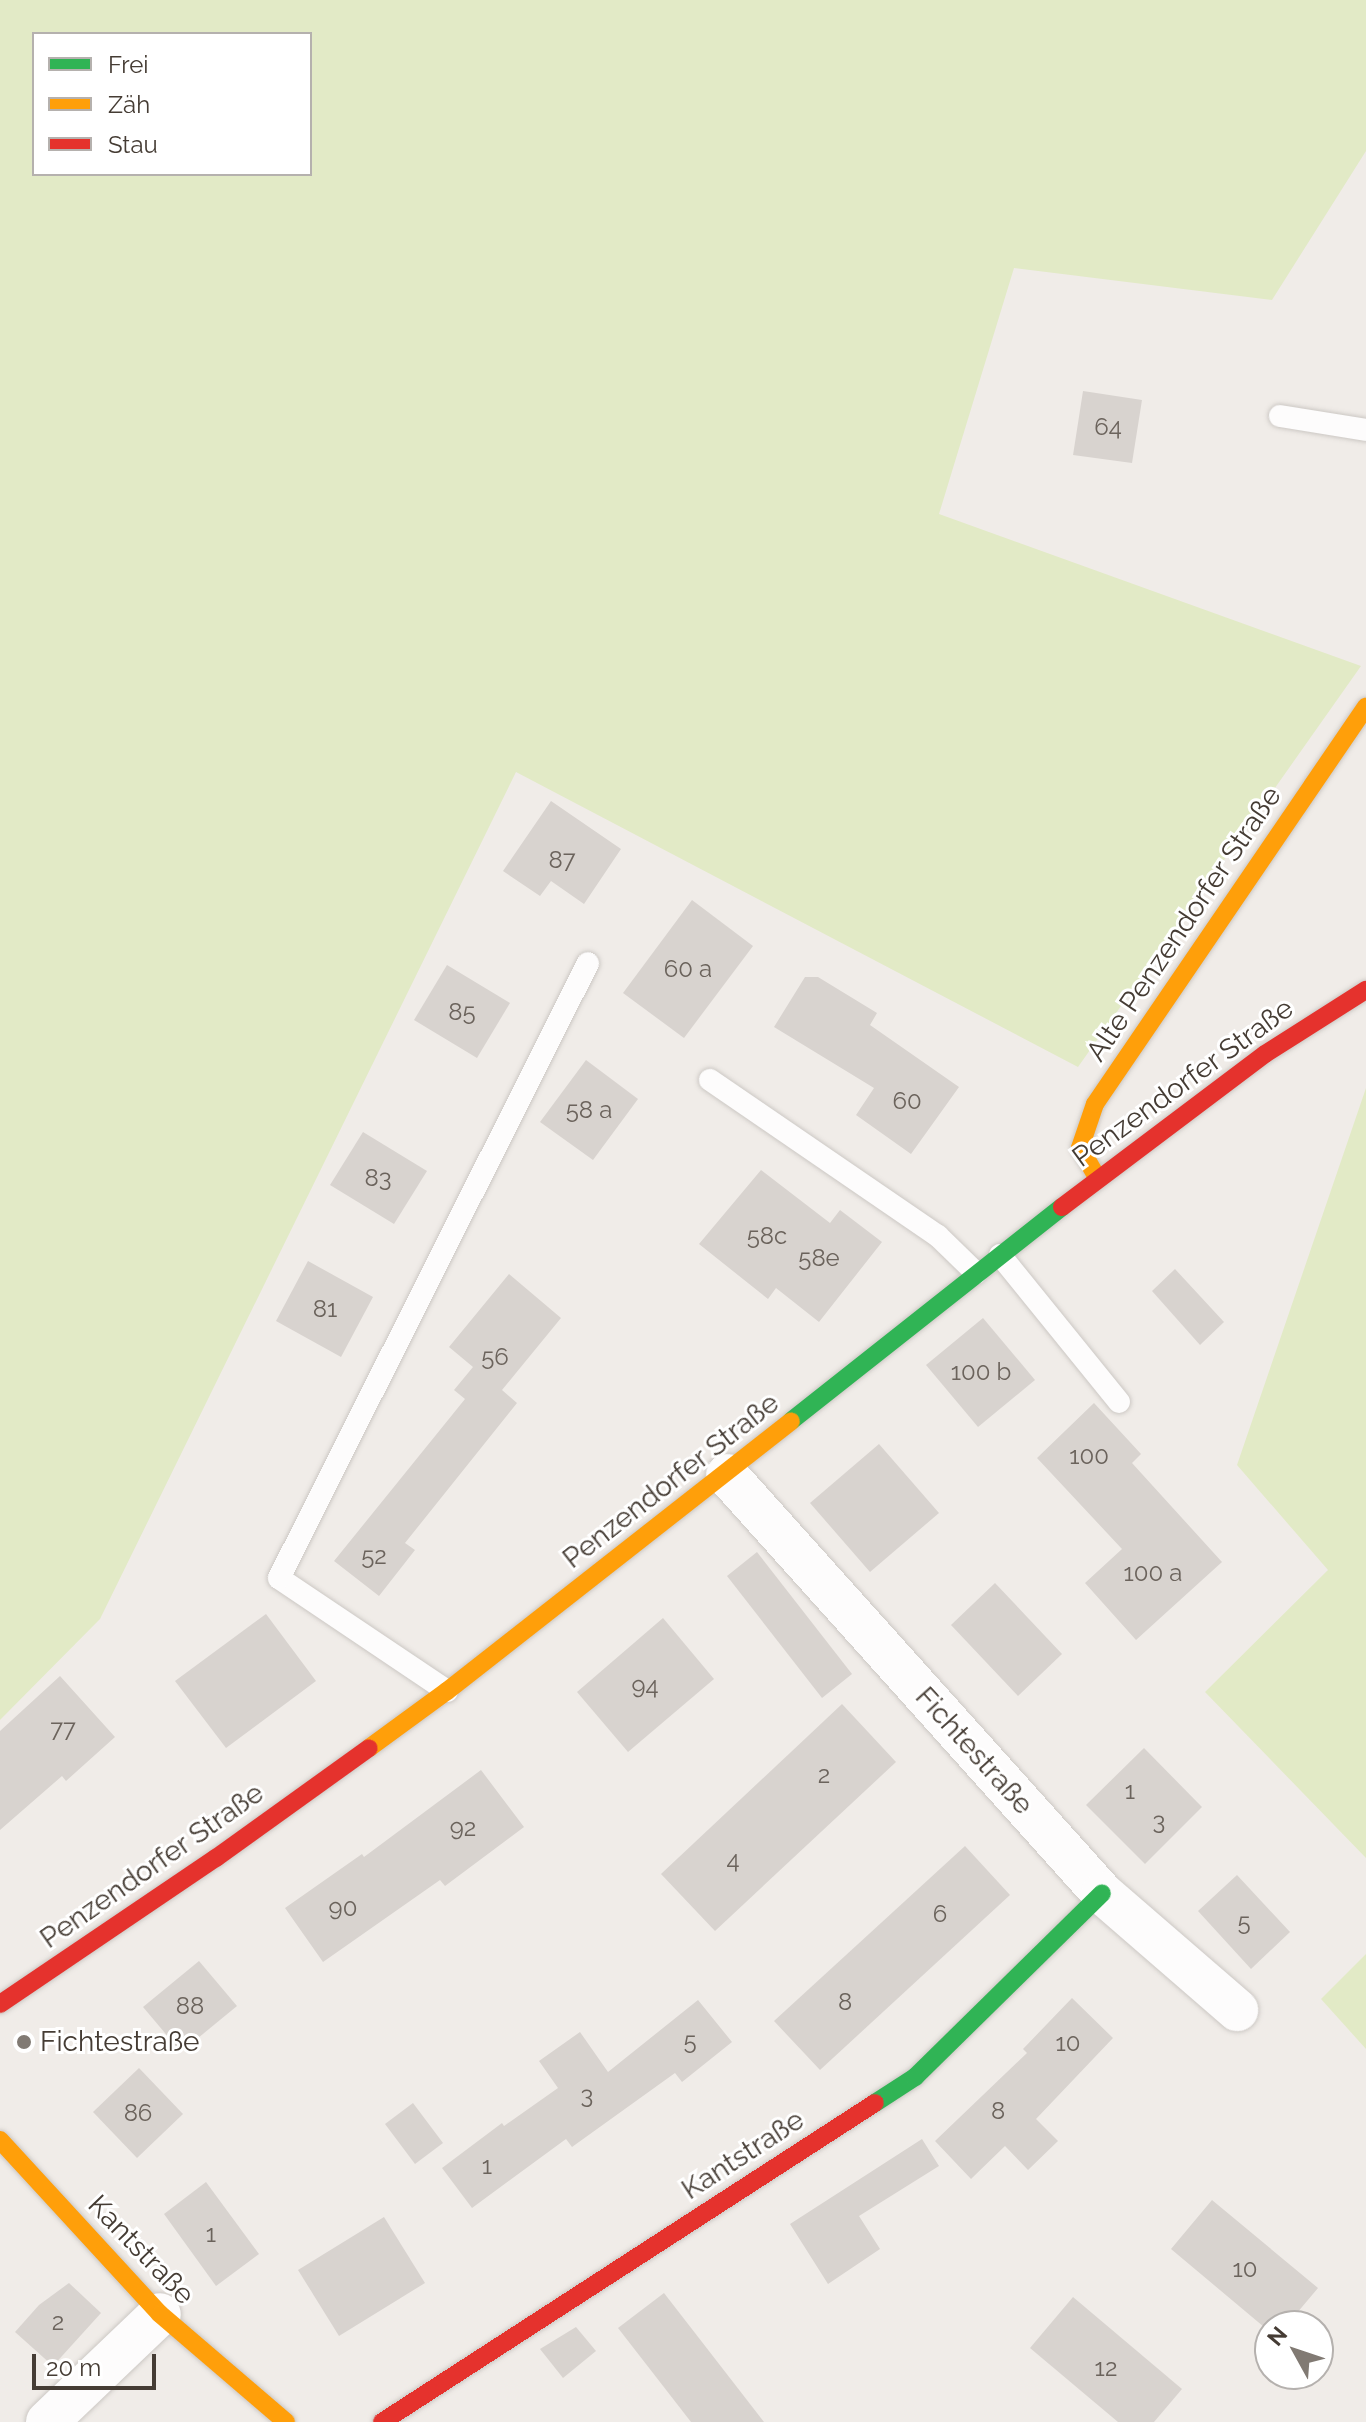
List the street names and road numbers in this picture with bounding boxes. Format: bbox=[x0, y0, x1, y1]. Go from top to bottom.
street label: Alte Penzendorfer Straße bbox=[1079, 780, 1289, 1068]
street label: Penzendorfer Straße bbox=[1066, 991, 1300, 1175]
street label: Penzendorfer Straße bbox=[556, 1386, 786, 1576]
street label: Fichtestraße bbox=[908, 1680, 1040, 1822]
street label: Penzendorfer Straße bbox=[34, 1776, 270, 1956]
street label: Kantstraße bbox=[676, 2103, 810, 2207]
street label: Kantstraße bbox=[81, 2188, 201, 2312]

